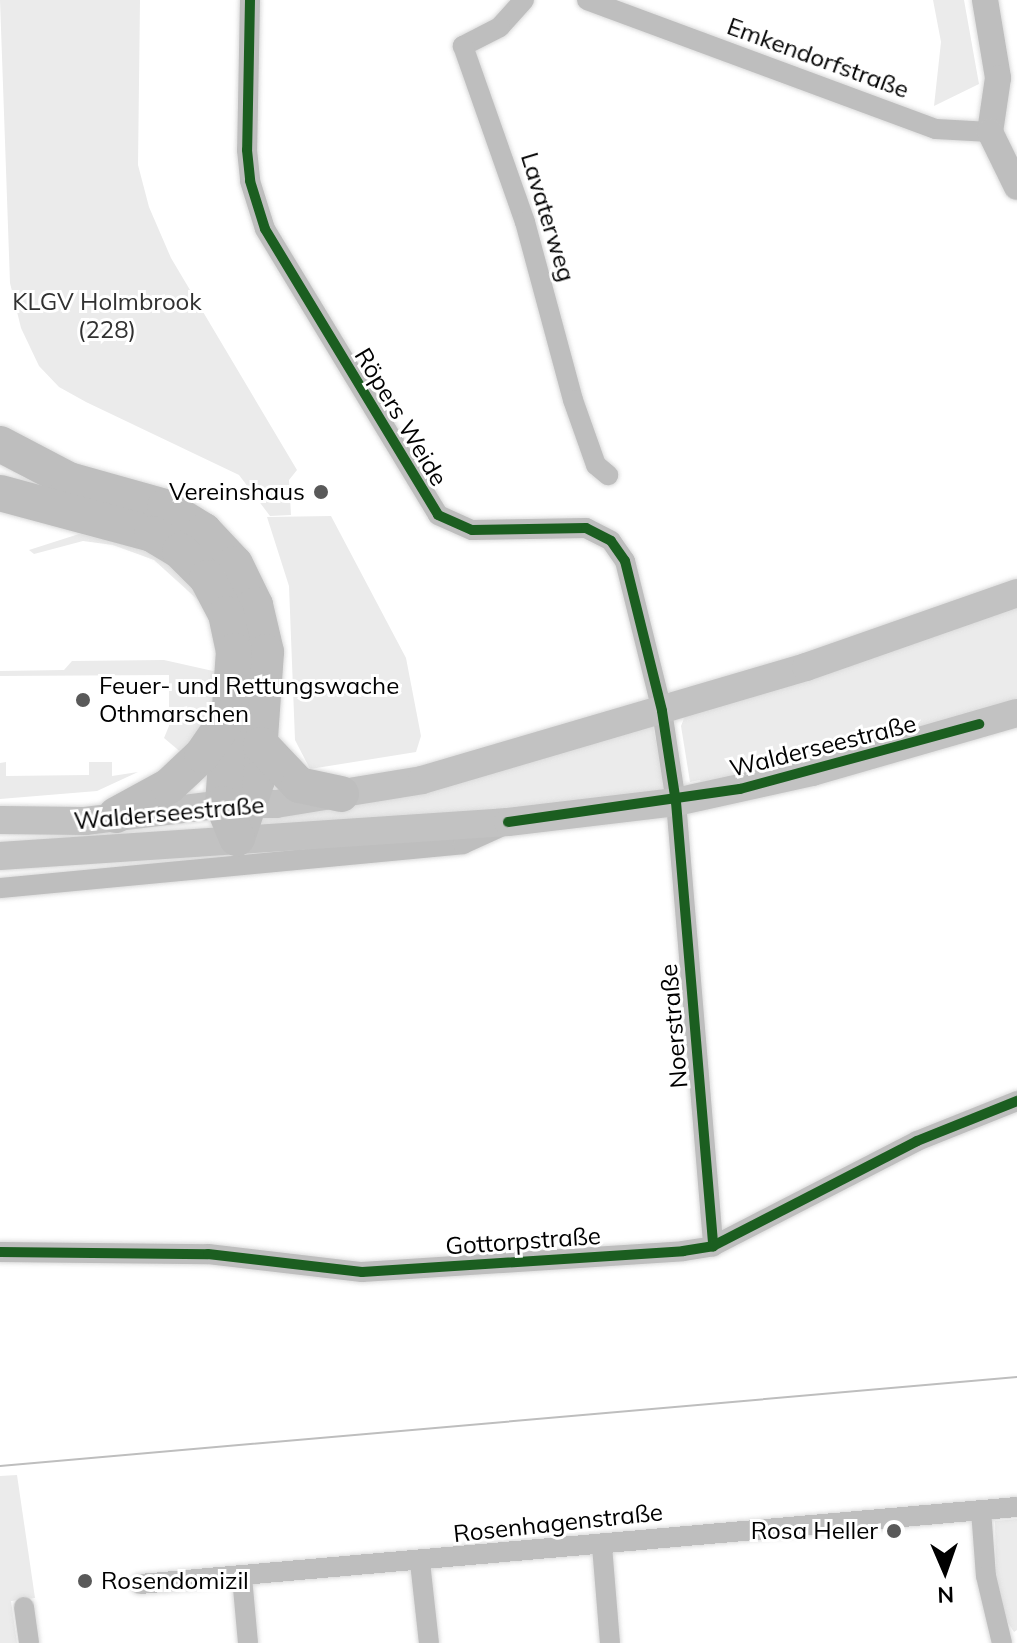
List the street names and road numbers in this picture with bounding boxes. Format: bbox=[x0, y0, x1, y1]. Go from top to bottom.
street label: Emkendorfstraße bbox=[723, 12, 913, 104]
street label: Lavaterweg bbox=[515, 149, 581, 285]
street label: Röpers Weide bbox=[349, 343, 453, 491]
street label: Walderseestraße bbox=[727, 709, 919, 783]
street label: Walderseestraße bbox=[73, 790, 265, 836]
street label: Noerstraße bbox=[654, 963, 694, 1089]
street label: Gottorpstraße bbox=[444, 1221, 602, 1261]
street label: Rosenhagenstraße bbox=[452, 1498, 664, 1548]

